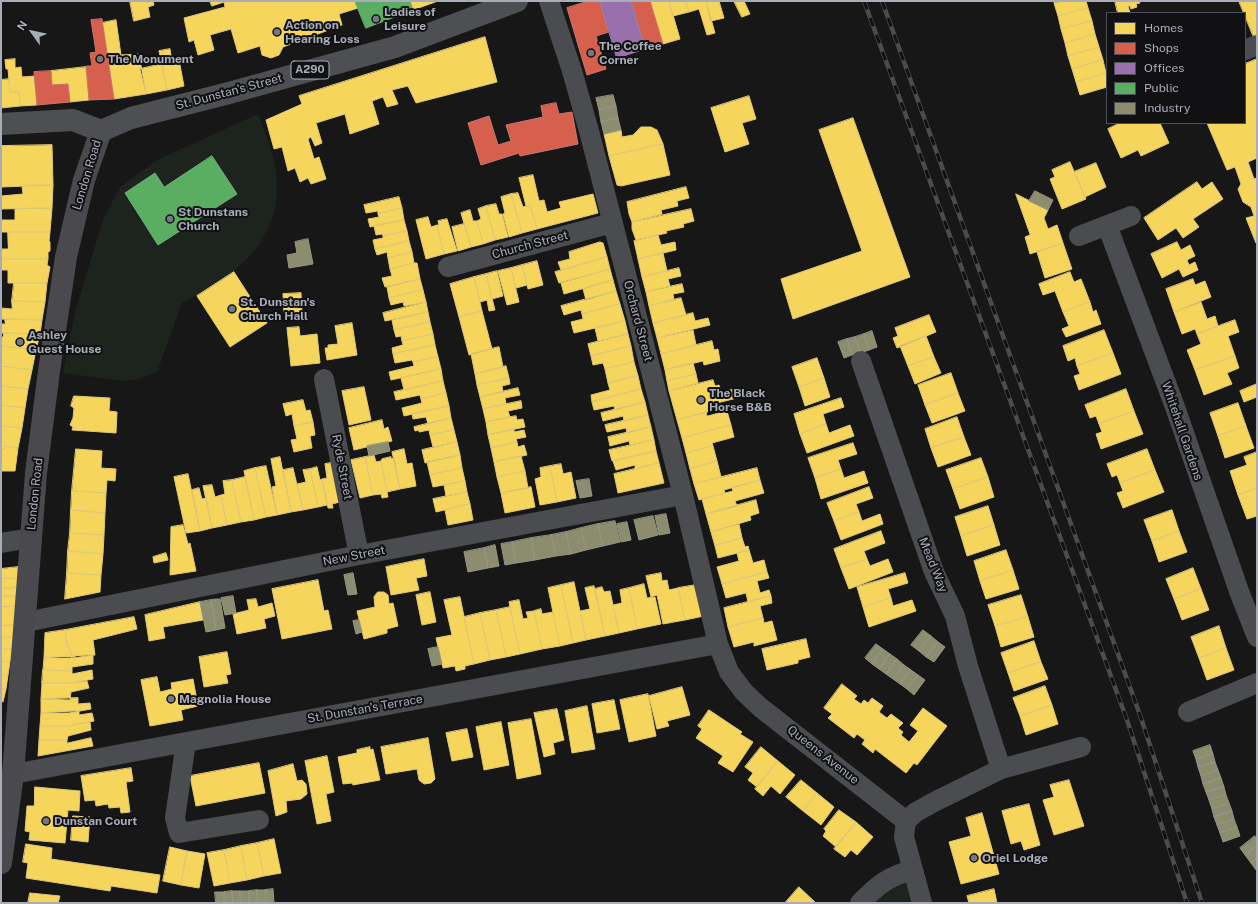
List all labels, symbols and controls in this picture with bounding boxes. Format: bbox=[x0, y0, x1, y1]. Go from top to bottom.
place label: Ladies of Leisure bbox=[384, 5, 436, 33]
north arrow bbox=[12, 12, 52, 52]
legend bbox=[1106, 12, 1246, 124]
marker: Ladies of Leisure bbox=[371, 14, 381, 24]
place label: Action on Hearing Loss bbox=[285, 18, 360, 46]
text: N bbox=[15, 19, 29, 32]
text: Homes bbox=[1144, 21, 1183, 35]
marker: Action on Hearing Loss bbox=[272, 27, 282, 37]
place label: The Coffee Corner bbox=[599, 39, 662, 67]
text: Shops bbox=[1144, 41, 1179, 55]
marker: The Coffee Corner bbox=[586, 48, 596, 58]
place label: The Monument bbox=[108, 52, 194, 66]
marker: The Monument bbox=[95, 54, 105, 64]
road number: A290 bbox=[291, 61, 329, 79]
text: Offices bbox=[1144, 61, 1184, 75]
street label: St. Dunstan's Street bbox=[174, 71, 284, 113]
text: Public bbox=[1144, 81, 1179, 95]
text: Industry bbox=[1144, 101, 1190, 115]
street label: London Road bbox=[70, 138, 104, 212]
place label: St Dunstans Church bbox=[178, 205, 248, 233]
marker: St Dunstans Church bbox=[165, 214, 175, 224]
street label: Church Street bbox=[490, 228, 570, 262]
street label: Orchard Street bbox=[620, 279, 656, 363]
place label: St. Dunstan's Church Hall bbox=[240, 295, 315, 323]
marker: St. Dunstan's Church Hall bbox=[227, 304, 237, 314]
place label: Ashley Guest House bbox=[28, 328, 101, 356]
marker: Ashley Guest House bbox=[15, 337, 25, 347]
street label: Whitehall Gardens bbox=[1158, 380, 1206, 482]
place label: The Black Horse B&B bbox=[709, 386, 772, 414]
marker: The Black Horse B&B bbox=[696, 395, 706, 405]
street label: Ryde Street bbox=[329, 433, 355, 501]
street label: London Road bbox=[24, 457, 46, 531]
street label: Mead Way bbox=[916, 536, 950, 594]
street label: New Street bbox=[322, 543, 386, 569]
place label: Magnolia House bbox=[179, 692, 271, 706]
street label: St. Dunstan's Terrace bbox=[306, 692, 424, 726]
marker: Magnolia House bbox=[166, 694, 176, 704]
street label: Queens Avenue bbox=[784, 723, 862, 787]
place label: Dunstan Court bbox=[54, 814, 137, 828]
marker: Dunstan Court bbox=[41, 816, 51, 826]
place label: Oriel Lodge bbox=[982, 851, 1048, 865]
marker: Oriel Lodge bbox=[969, 853, 979, 863]

